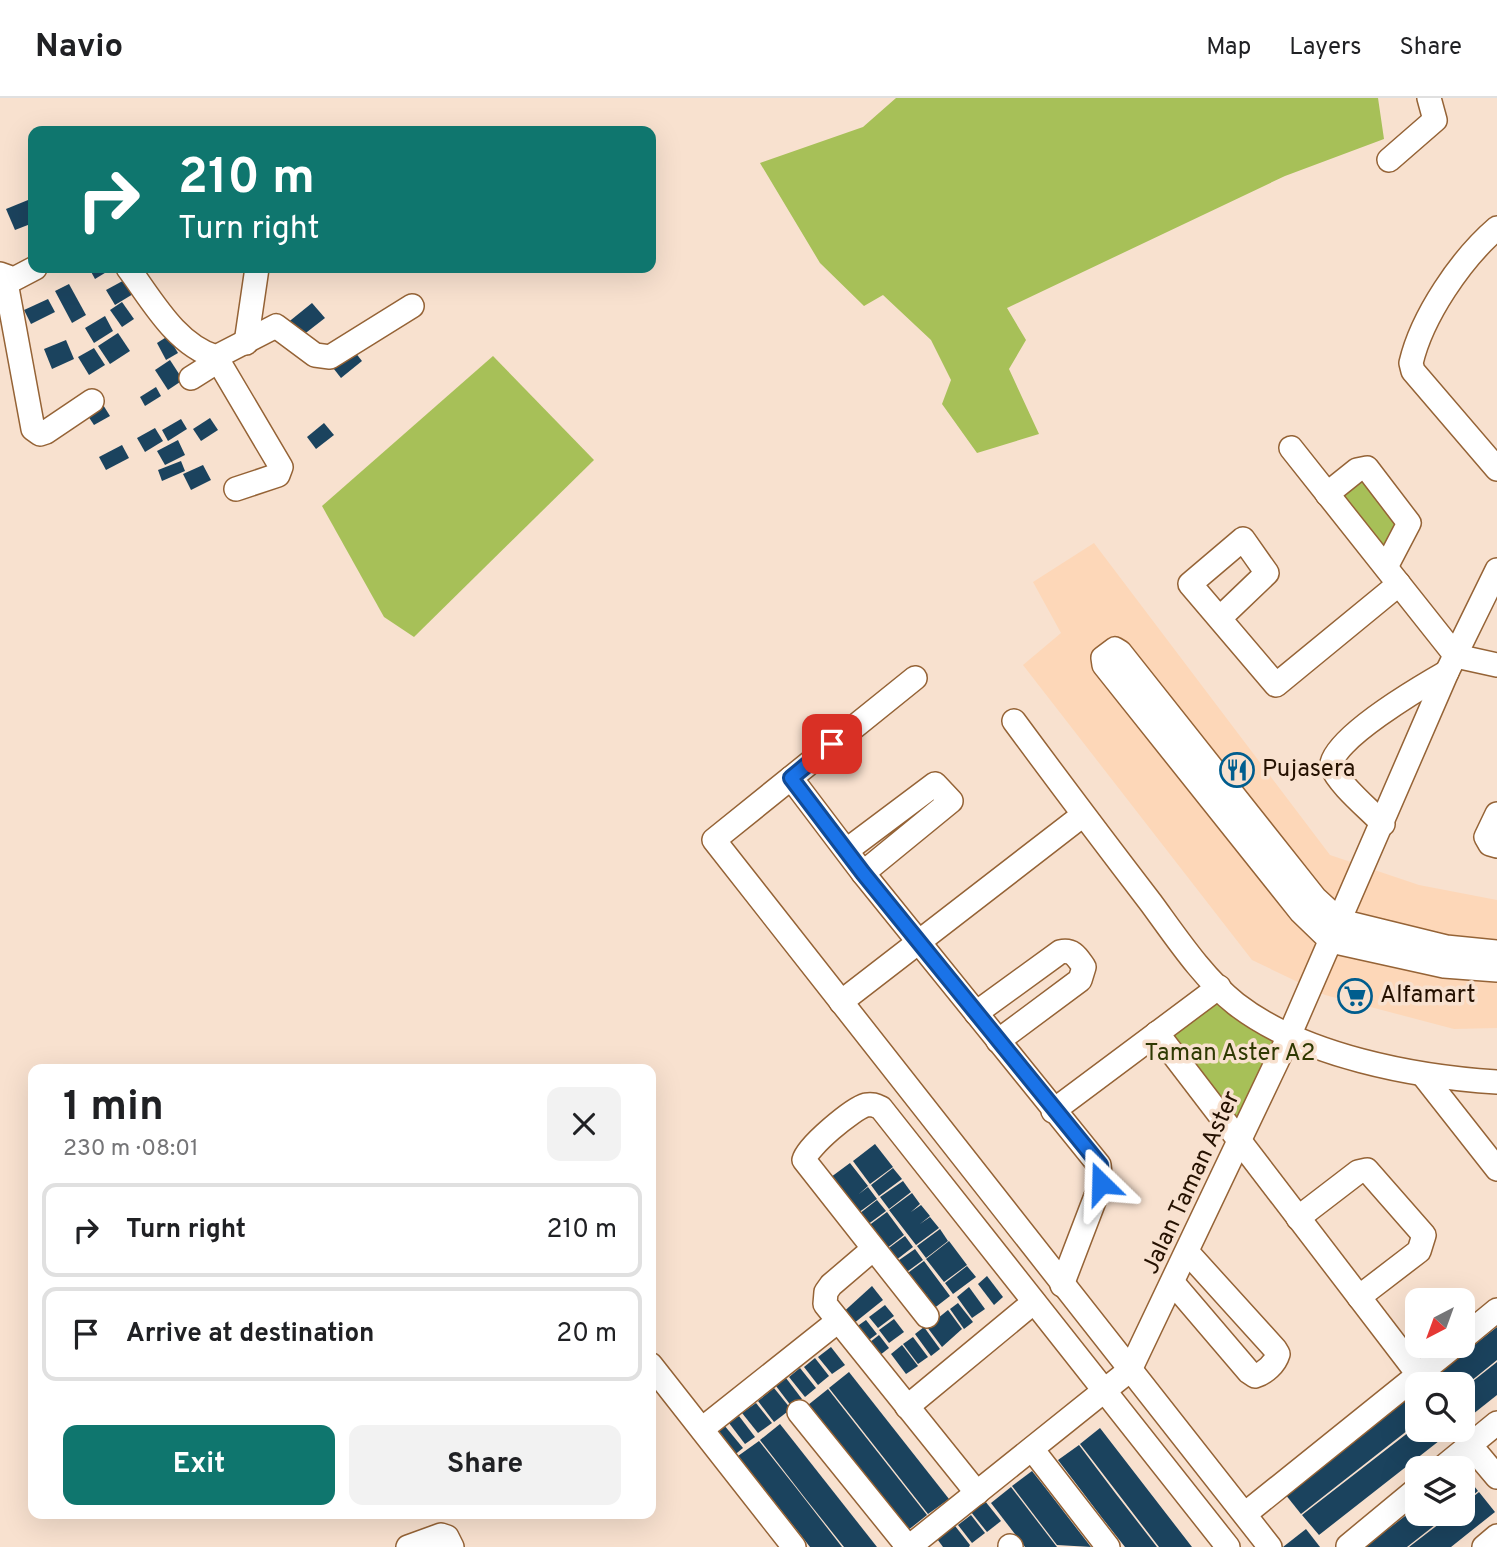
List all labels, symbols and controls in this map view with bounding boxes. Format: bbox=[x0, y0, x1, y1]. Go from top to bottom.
text: Navio bbox=[35, 27, 123, 69]
text: Map bbox=[1206, 33, 1251, 63]
text: Layers bbox=[1289, 33, 1361, 63]
text: Share bbox=[1399, 33, 1462, 63]
text: 210 m bbox=[178, 149, 315, 211]
icon: right bbox=[63, 154, 154, 245]
text: Turn right bbox=[178, 210, 320, 250]
pin bbox=[802, 714, 862, 774]
icon: arrive bbox=[813, 725, 851, 763]
restaurant icon: Pujasera bbox=[1218, 751, 1256, 789]
place label: Pujasera bbox=[1262, 755, 1355, 785]
supermarket icon: Alfamart bbox=[1336, 977, 1374, 1015]
place label: Alfamart bbox=[1380, 981, 1476, 1011]
park label: Taman Aster A2 bbox=[1144, 1039, 1316, 1069]
text: 1 min bbox=[63, 1082, 164, 1135]
button: close bbox=[547, 1087, 621, 1161]
street label: Jalan Taman Aster bbox=[1136, 1087, 1248, 1279]
text: 230 m · 08:01 bbox=[63, 1135, 199, 1164]
position arrow bbox=[1064, 1146, 1138, 1220]
icon: right bbox=[67, 1211, 105, 1249]
text: Turn right bbox=[126, 1214, 246, 1247]
text: 210 m bbox=[547, 1214, 617, 1247]
north arrow bbox=[1405, 1288, 1475, 1358]
map controls bbox=[1405, 1288, 1475, 1526]
icon: arrive bbox=[67, 1315, 105, 1353]
text: Arrive at destination bbox=[126, 1318, 374, 1351]
text: 20 m bbox=[556, 1318, 617, 1351]
button: search bbox=[1405, 1372, 1475, 1442]
button: Exit bbox=[63, 1425, 335, 1505]
button: Share bbox=[349, 1425, 621, 1505]
button: layers bbox=[1405, 1456, 1475, 1526]

